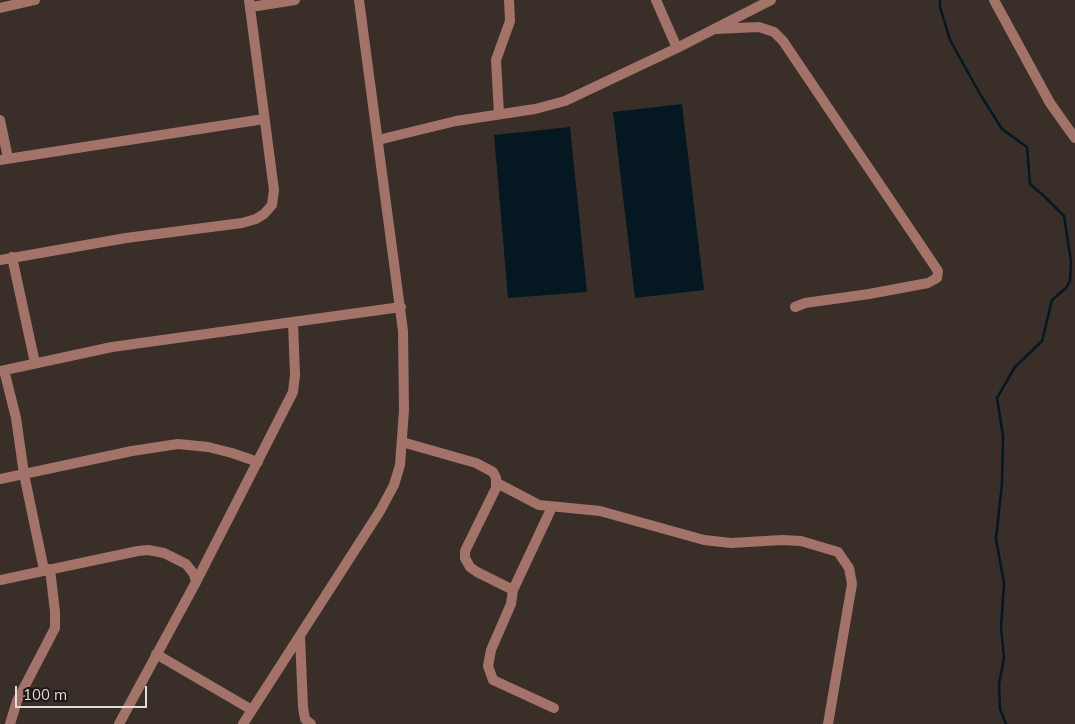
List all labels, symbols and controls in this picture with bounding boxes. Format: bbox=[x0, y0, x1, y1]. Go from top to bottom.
scale bar bbox=[18, 676, 150, 708]
text: 100 m bbox=[23, 685, 67, 704]

